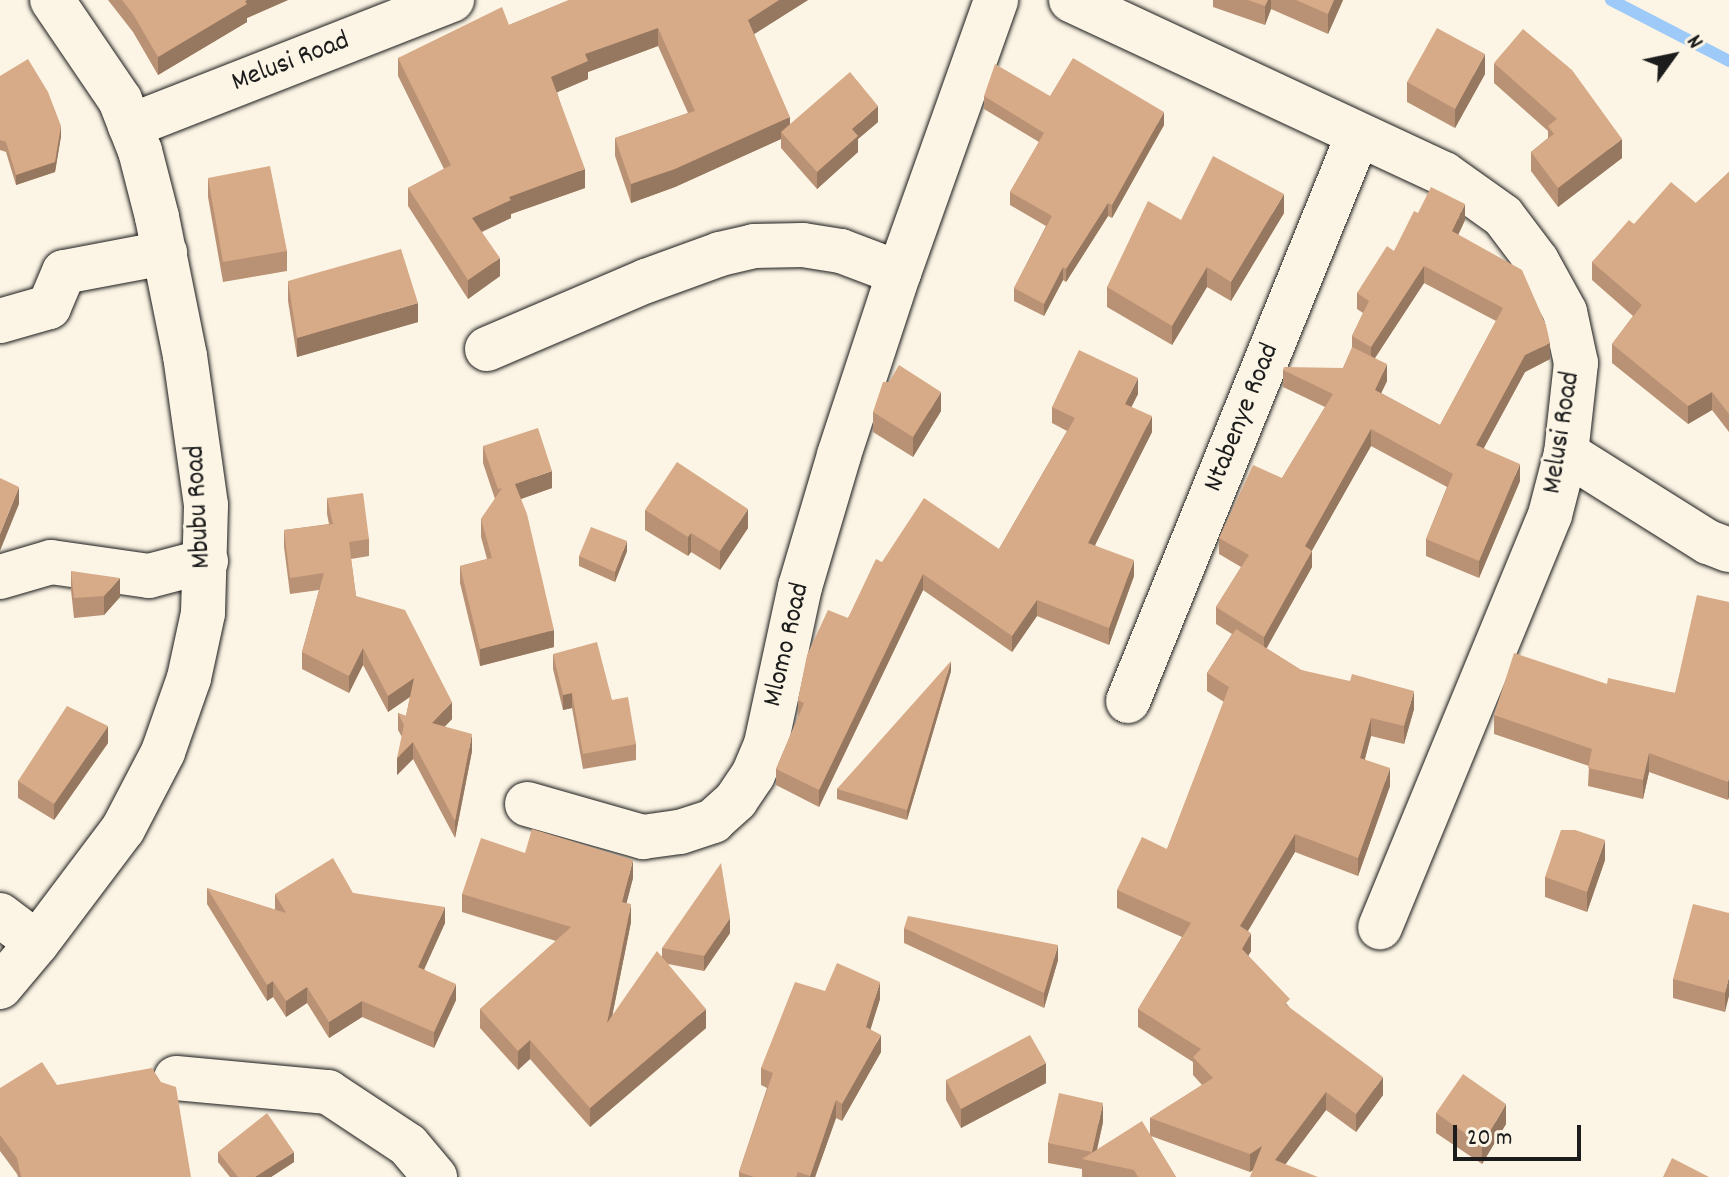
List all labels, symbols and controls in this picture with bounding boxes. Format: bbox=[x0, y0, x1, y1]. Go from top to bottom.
north arrow bbox=[1633, 16, 1713, 96]
street label: Melusi Road bbox=[227, 25, 355, 101]
text: N bbox=[1678, 30, 1710, 56]
street label: Ntabenye Road bbox=[1198, 339, 1288, 497]
street label: Melusi Road bbox=[1537, 370, 1589, 496]
street label: Mbubu Road bbox=[180, 444, 220, 570]
street label: Mlomo Road bbox=[757, 580, 819, 710]
scale bar bbox=[1457, 1109, 1585, 1159]
text: 20 m bbox=[1467, 1122, 1513, 1156]

